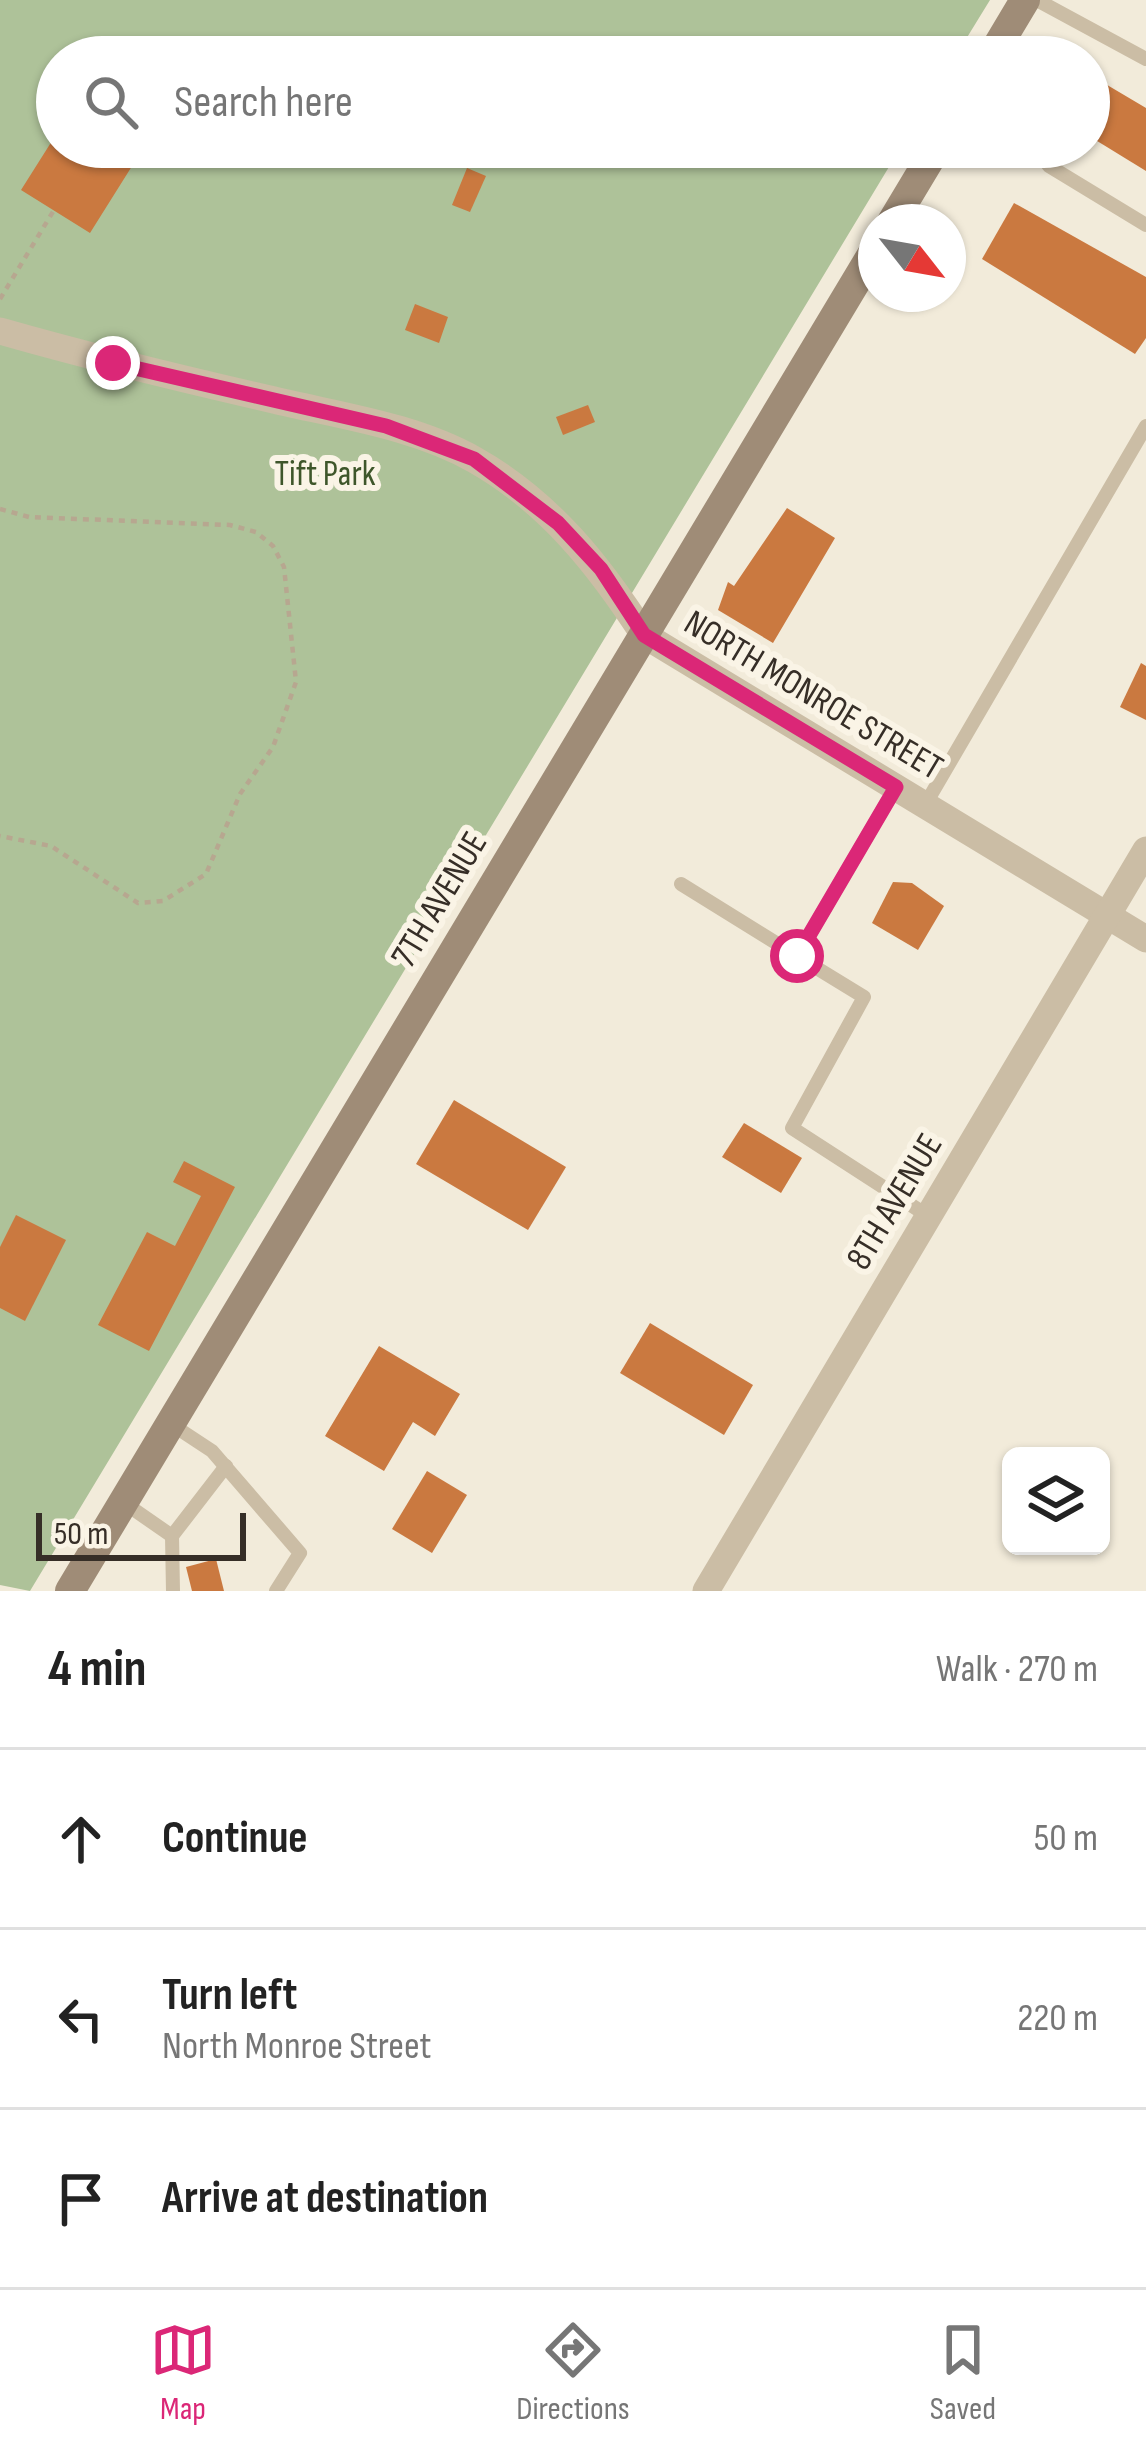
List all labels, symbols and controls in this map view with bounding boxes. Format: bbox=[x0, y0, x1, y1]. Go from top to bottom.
search box bbox=[36, 36, 1110, 168]
icon: search bbox=[78, 69, 144, 135]
text: Search here bbox=[174, 75, 353, 130]
north arrow bbox=[858, 204, 966, 312]
route end bbox=[86, 336, 140, 390]
park label: Tift Park bbox=[274, 453, 376, 496]
street label: NORTH MONROE STREET bbox=[676, 602, 950, 790]
street label: 7TH AVENUE bbox=[383, 824, 497, 976]
route start bbox=[770, 929, 824, 983]
street label: 8TH AVENUE bbox=[838, 1126, 952, 1278]
map controls bbox=[1002, 1447, 1110, 1555]
button: layers bbox=[1002, 1447, 1110, 1555]
scale bar bbox=[36, 1507, 246, 1560]
text: 50 m bbox=[54, 1514, 108, 1554]
text: 4 min bbox=[48, 1639, 147, 1700]
text: Walk · 270 m bbox=[936, 1646, 1098, 1693]
icon: ahead bbox=[48, 1806, 114, 1872]
text: Continue bbox=[162, 1811, 308, 1866]
text: 50 m bbox=[1034, 1815, 1098, 1862]
text: Turn left bbox=[162, 1968, 297, 2023]
icon: left bbox=[48, 1986, 114, 2052]
text: 220 m bbox=[1017, 1995, 1098, 2042]
text: North Monroe Street bbox=[162, 2023, 432, 2070]
icon: arrive bbox=[48, 2166, 114, 2232]
text: Arrive at destination bbox=[162, 2171, 488, 2226]
tab: Map bbox=[150, 2317, 216, 2429]
tab: Directions bbox=[516, 2317, 630, 2429]
tab: Saved bbox=[930, 2317, 996, 2429]

